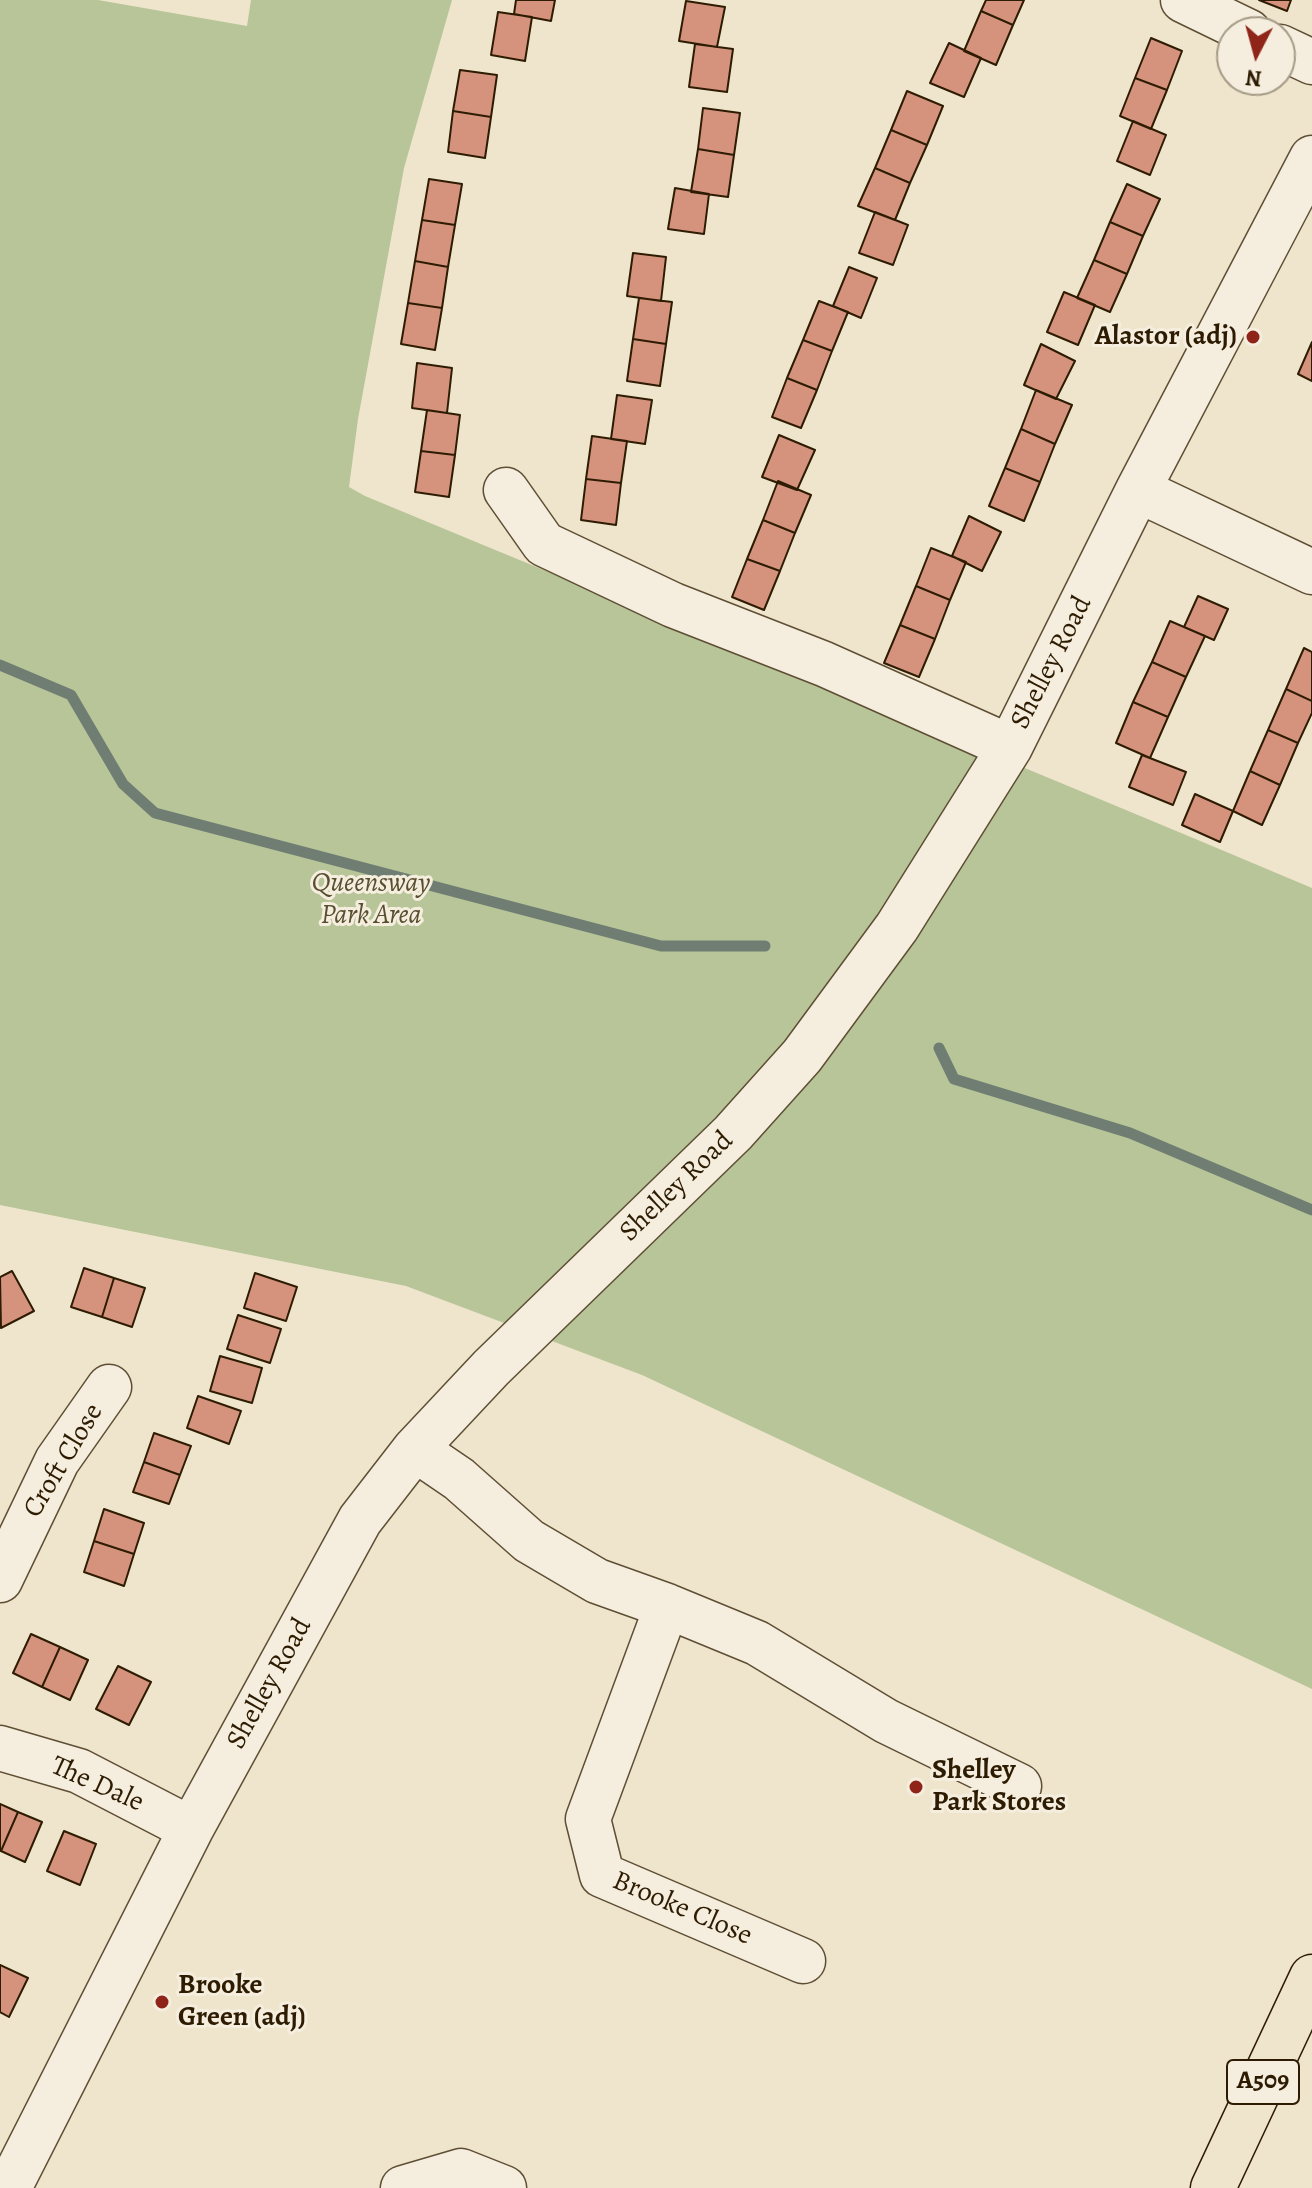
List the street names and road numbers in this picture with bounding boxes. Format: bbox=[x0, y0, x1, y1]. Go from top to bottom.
street label: Shelley Road bbox=[1004, 591, 1100, 735]
street label: Shelley Road bbox=[613, 1125, 741, 1249]
street label: Croft Close bbox=[17, 1398, 111, 1524]
street label: Shelley Road bbox=[220, 1613, 320, 1755]
street label: The Dale bbox=[45, 1750, 149, 1820]
street label: Brooke Close bbox=[607, 1865, 757, 1953]
road number: A509 bbox=[1227, 2060, 1299, 2104]

